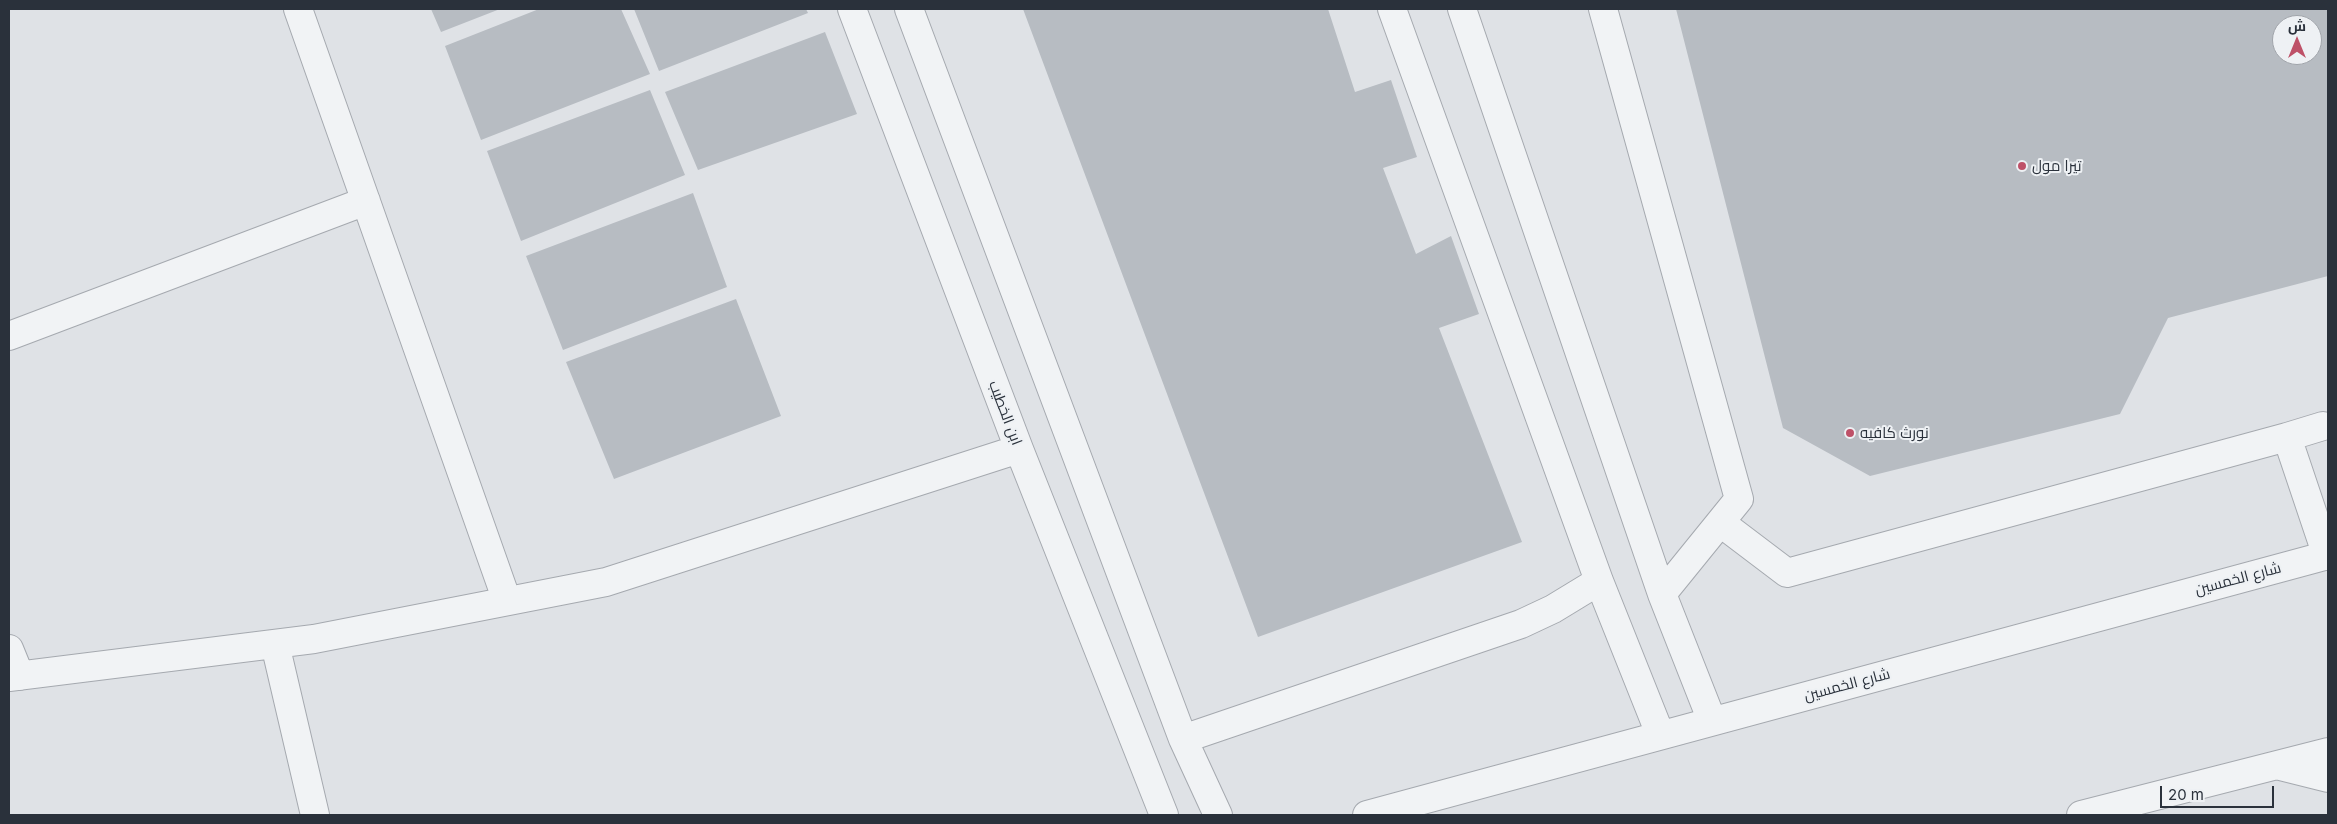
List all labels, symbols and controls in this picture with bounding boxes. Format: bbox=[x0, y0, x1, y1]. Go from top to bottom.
north arrow bbox=[2272, 15, 2322, 65]
text: ش bbox=[2288, 17, 2306, 34]
place label: تيرا مول bbox=[2032, 157, 2081, 175]
marker: تيرا مول bbox=[2016, 160, 2028, 172]
street label: ابن الخطيب bbox=[984, 378, 1026, 448]
place label: نورث كافيه bbox=[1860, 424, 1929, 442]
marker: نورث كافيه bbox=[1844, 427, 1856, 439]
street label: شارع الخمسين bbox=[2193, 559, 2283, 599]
street label: شارع الخمسين bbox=[1802, 665, 1892, 705]
scale bar bbox=[2162, 776, 2276, 808]
text: 20 m bbox=[2168, 785, 2204, 804]

